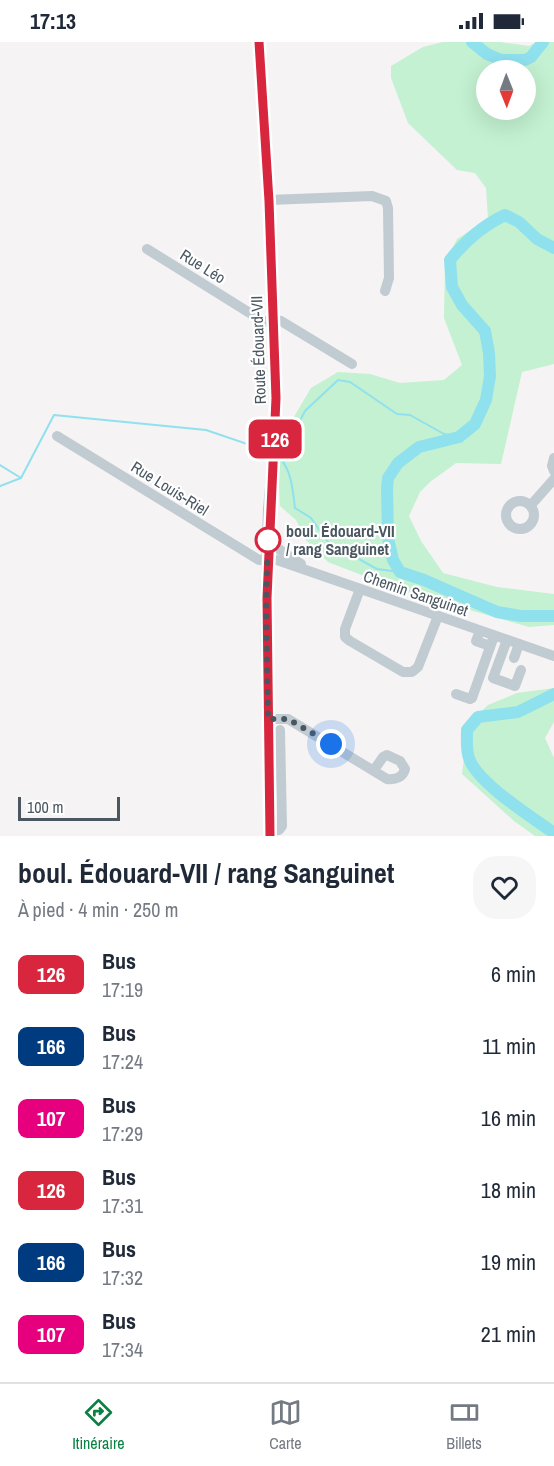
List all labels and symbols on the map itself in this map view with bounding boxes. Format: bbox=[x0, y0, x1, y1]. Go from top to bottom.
north arrow bbox=[476, 60, 536, 120]
street label: Rue Léo bbox=[176, 244, 230, 288]
street label: Route Édouard-VII bbox=[245, 295, 271, 405]
line badge: 126 bbox=[240, 420, 310, 458]
street label: Rue Louis-Riel bbox=[127, 455, 213, 521]
place label: boul. Édouard-VII / rang Sanguinet bbox=[286, 520, 395, 560]
marker: boul. Édouard-VII / rang Sanguinet bbox=[255, 527, 281, 553]
street label: Chemin Sanguinet bbox=[361, 565, 472, 621]
your location bbox=[316, 729, 346, 759]
scale bar bbox=[18, 794, 120, 822]

